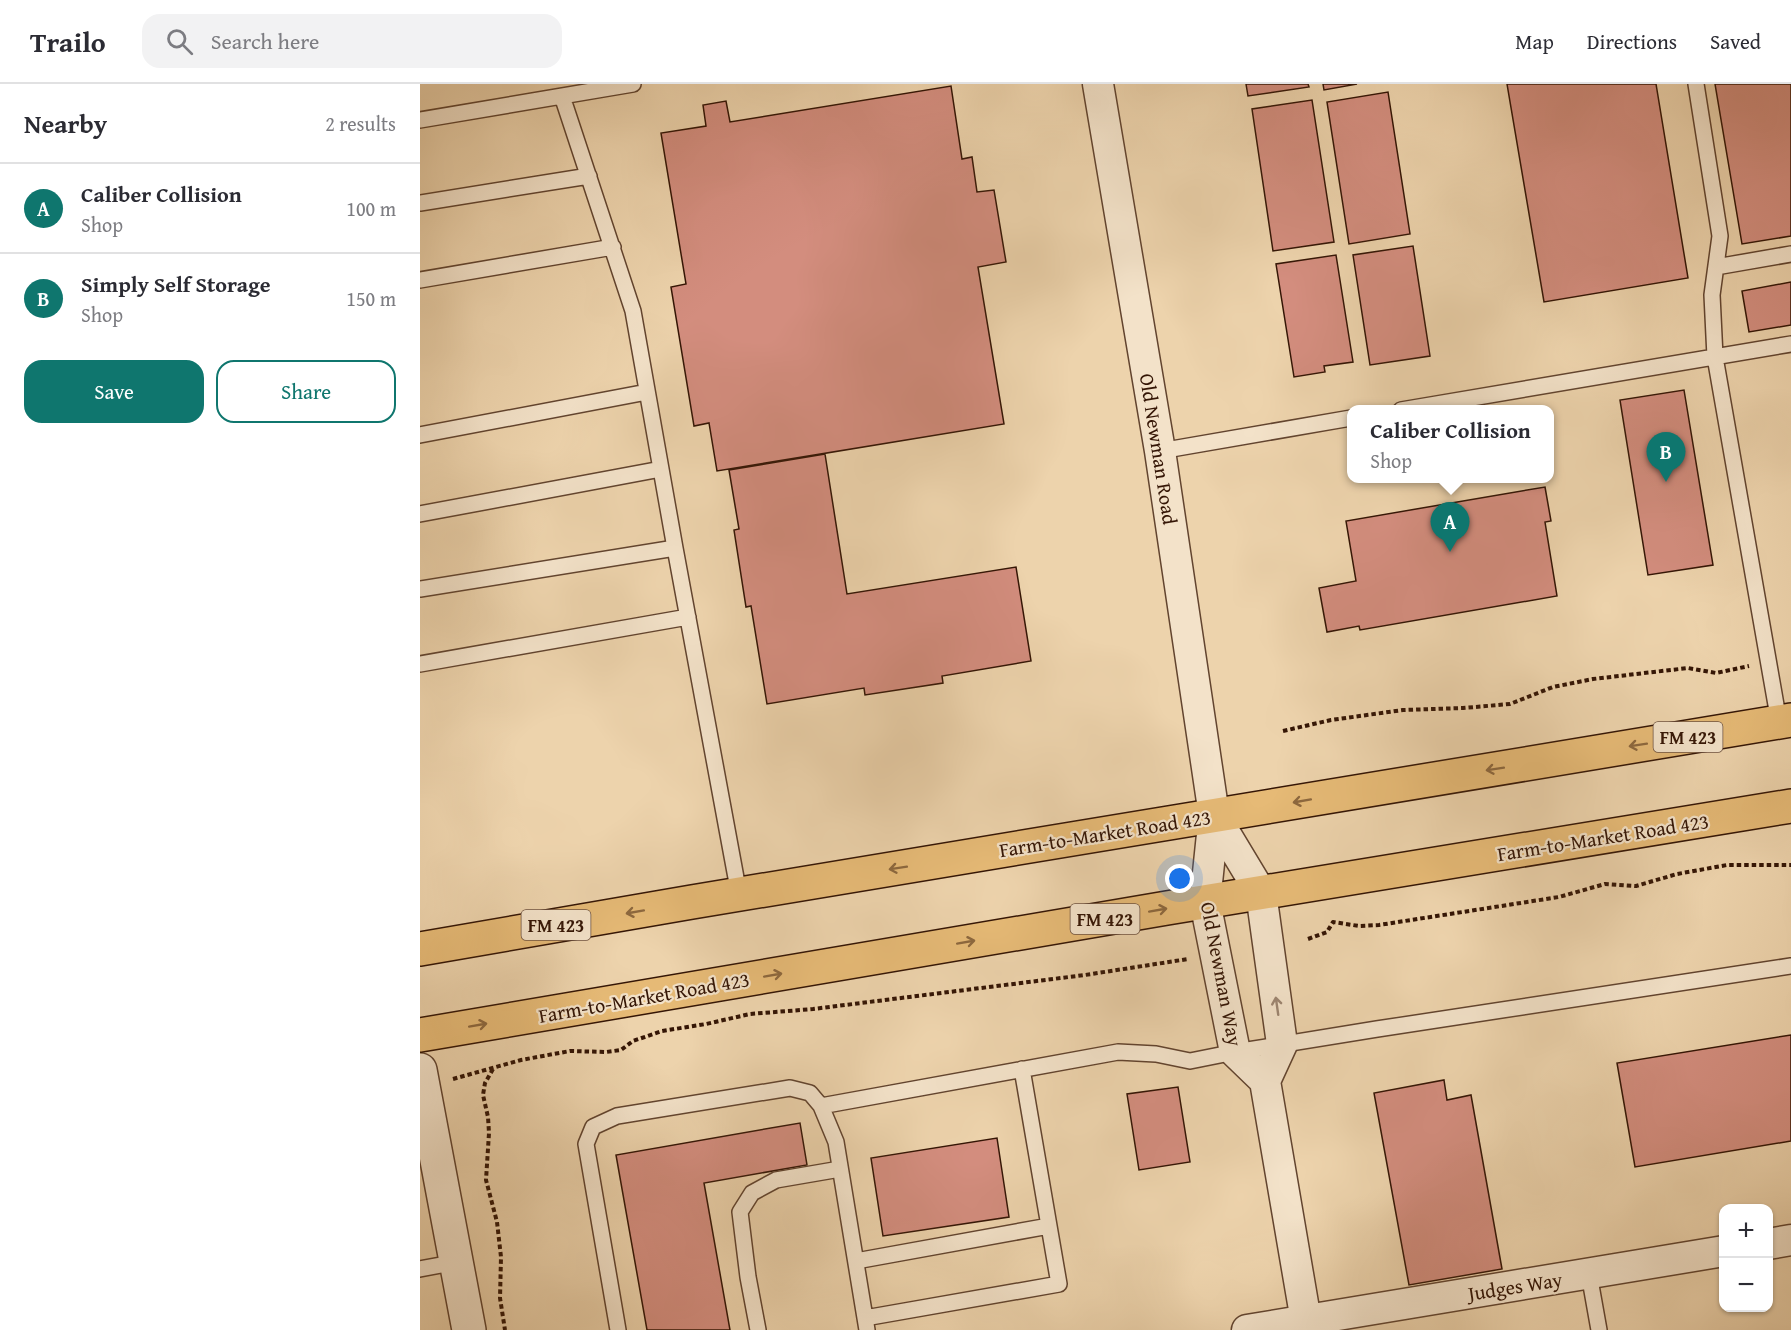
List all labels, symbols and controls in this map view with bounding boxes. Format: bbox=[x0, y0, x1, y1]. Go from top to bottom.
search box bbox=[142, 14, 562, 68]
text: Trailo bbox=[30, 21, 106, 62]
icon: search bbox=[163, 25, 196, 58]
text: Search here bbox=[211, 25, 319, 57]
text: Map bbox=[1515, 26, 1554, 57]
text: Directions bbox=[1587, 26, 1677, 57]
text: Saved bbox=[1710, 26, 1761, 57]
text: Nearby bbox=[24, 104, 107, 143]
text: 2 results bbox=[325, 109, 396, 138]
text: Caliber Collision bbox=[81, 178, 242, 210]
text: A bbox=[37, 194, 50, 223]
text: 100 m bbox=[346, 194, 396, 223]
text: Shop bbox=[81, 210, 123, 239]
text: Simply Self Storage bbox=[81, 268, 271, 300]
text: B bbox=[37, 284, 50, 313]
text: 150 m bbox=[346, 284, 396, 313]
text: Shop bbox=[81, 300, 123, 329]
button: Save bbox=[24, 360, 204, 423]
button: Share bbox=[216, 360, 396, 423]
street label: Old Newman Road bbox=[1133, 371, 1185, 527]
popup bbox=[1347, 405, 1554, 483]
text: Caliber Collision bbox=[1370, 414, 1531, 446]
pin: B bbox=[1646, 432, 1686, 482]
text: Shop bbox=[1370, 446, 1412, 475]
pin: A bbox=[1430, 502, 1470, 552]
road number: FM 423 bbox=[1654, 722, 1722, 752]
one-way arrow bbox=[1629, 740, 1649, 751]
one-way arrow bbox=[1485, 764, 1505, 775]
one-way arrow bbox=[1293, 796, 1313, 807]
street label: Farm-to-Market Road 423 bbox=[997, 802, 1213, 864]
street label: Farm-to-Market Road 423 bbox=[1495, 806, 1711, 868]
one-way arrow bbox=[889, 862, 909, 873]
your location bbox=[1165, 864, 1194, 893]
street label: Old Newman Way bbox=[1194, 899, 1250, 1049]
road number: FM 423 bbox=[1070, 904, 1140, 934]
one-way arrow bbox=[1148, 904, 1167, 915]
one-way arrow bbox=[625, 907, 645, 918]
road number: FM 423 bbox=[522, 910, 590, 940]
one-way arrow bbox=[955, 937, 975, 948]
street label: Farm-to-Market Road 423 bbox=[536, 964, 752, 1030]
one-way arrow bbox=[763, 969, 783, 980]
one-way arrow bbox=[1271, 997, 1282, 1017]
one-way arrow bbox=[467, 1019, 487, 1030]
map controls bbox=[1719, 1204, 1773, 1312]
button: + bbox=[1719, 1204, 1773, 1258]
button: − bbox=[1719, 1258, 1773, 1312]
street label: Judges Way bbox=[1463, 1264, 1564, 1308]

